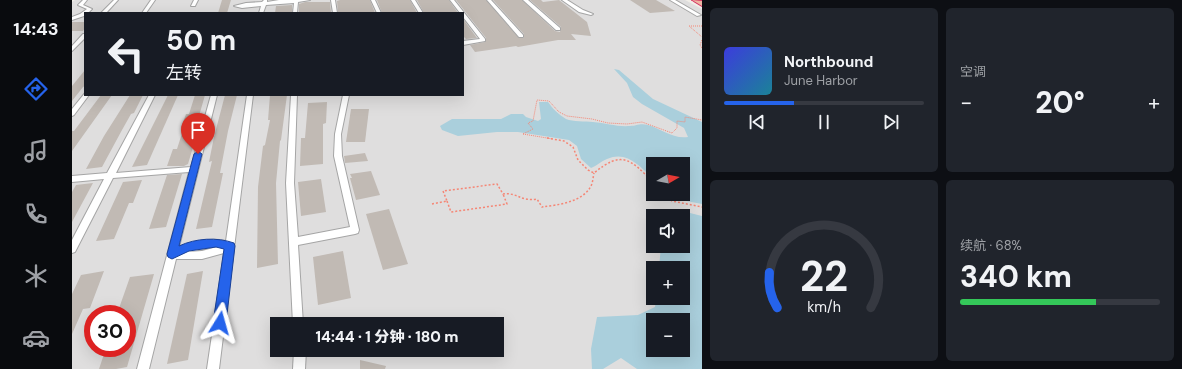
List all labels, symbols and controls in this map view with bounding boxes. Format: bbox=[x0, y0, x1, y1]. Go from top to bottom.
text: 14:43 bbox=[13, 17, 59, 41]
text: 50 m bbox=[166, 22, 236, 59]
icon: left bbox=[100, 28, 152, 80]
text: Northbound bbox=[784, 52, 873, 72]
text: 左转 bbox=[166, 61, 202, 85]
text: 空调 bbox=[960, 63, 986, 80]
text: June Harbor bbox=[784, 72, 858, 89]
icon: directions bbox=[22, 75, 50, 103]
text: 20° bbox=[1035, 83, 1085, 122]
text: − bbox=[960, 88, 972, 117]
text: + bbox=[1148, 88, 1160, 117]
icon: previous bbox=[746, 111, 768, 133]
icon: pause bbox=[813, 111, 835, 133]
icon: next bbox=[880, 111, 902, 133]
pin bbox=[181, 113, 215, 154]
icon: arrive bbox=[187, 119, 209, 141]
icon: music bbox=[22, 137, 50, 165]
north arrow bbox=[646, 157, 690, 201]
map controls bbox=[646, 157, 690, 357]
icon: phone bbox=[22, 200, 50, 228]
button: sound bbox=[646, 209, 690, 253]
text: 续航 · 68% bbox=[960, 237, 1022, 254]
text: 22 bbox=[800, 250, 848, 304]
text: 340 km bbox=[960, 257, 1072, 296]
button: + bbox=[646, 261, 690, 305]
icon: climate bbox=[22, 262, 50, 290]
text: km/h bbox=[807, 298, 841, 316]
position arrow bbox=[199, 302, 241, 344]
speed limit sign: 30 bbox=[84, 305, 136, 357]
button: − bbox=[646, 313, 690, 357]
icon: car bbox=[22, 324, 50, 352]
text: 14:44 · 1 分钟 · 180 m bbox=[316, 327, 458, 347]

